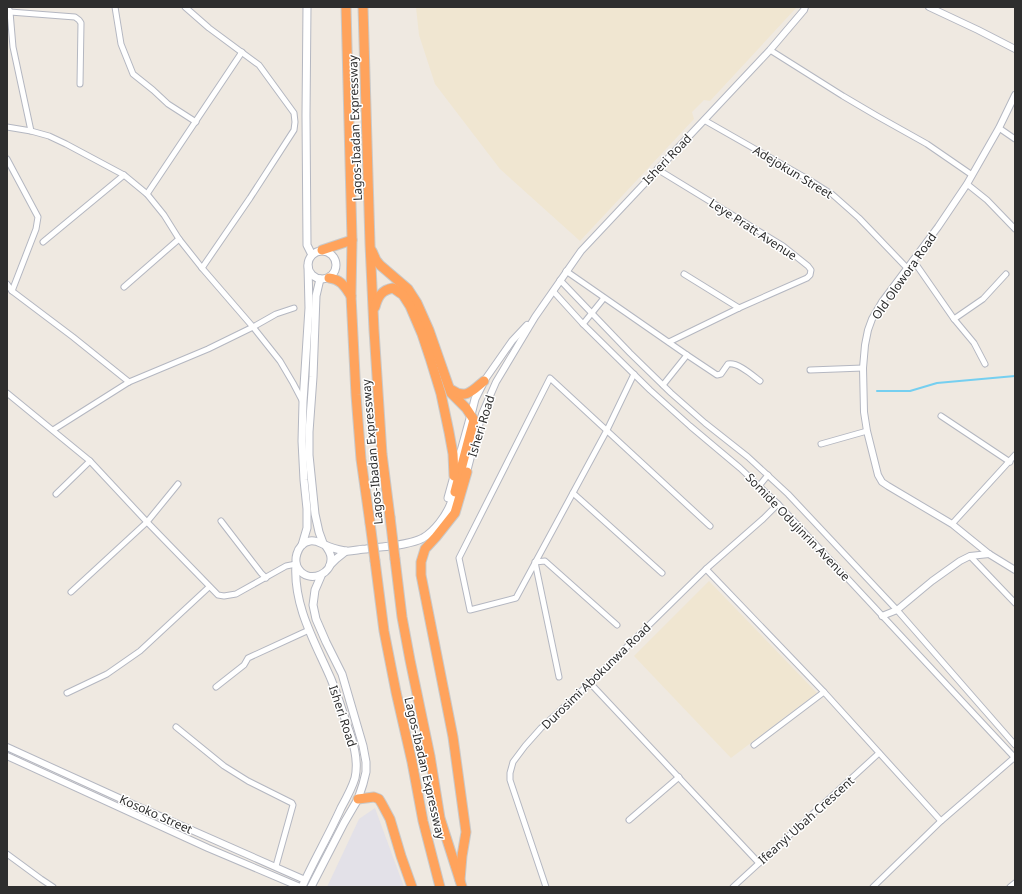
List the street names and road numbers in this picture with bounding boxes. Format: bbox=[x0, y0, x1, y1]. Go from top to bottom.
street label: Lagos-Ibadan Expressway bbox=[344, 54, 366, 201]
street label: Isheri Road bbox=[639, 130, 695, 188]
street label: Adejokun Street bbox=[750, 142, 837, 203]
street label: Leye Pratt Avenue bbox=[706, 194, 800, 264]
street label: Old Olowora Road bbox=[868, 229, 940, 323]
street label: Lagos-Ibadan Expressway bbox=[357, 378, 387, 525]
street label: Isheri Road bbox=[464, 393, 498, 459]
street label: Somide Odujinrin Avenue bbox=[742, 469, 854, 585]
street label: Durosimi Abokunwa Road bbox=[538, 619, 654, 733]
street label: Isheri Road bbox=[325, 683, 361, 749]
street label: Lagos-Ibadan Expressway bbox=[400, 695, 450, 842]
street label: Ifeanyi Ubah Crescent bbox=[754, 772, 858, 868]
street label: Kosoko Street bbox=[117, 790, 196, 838]

